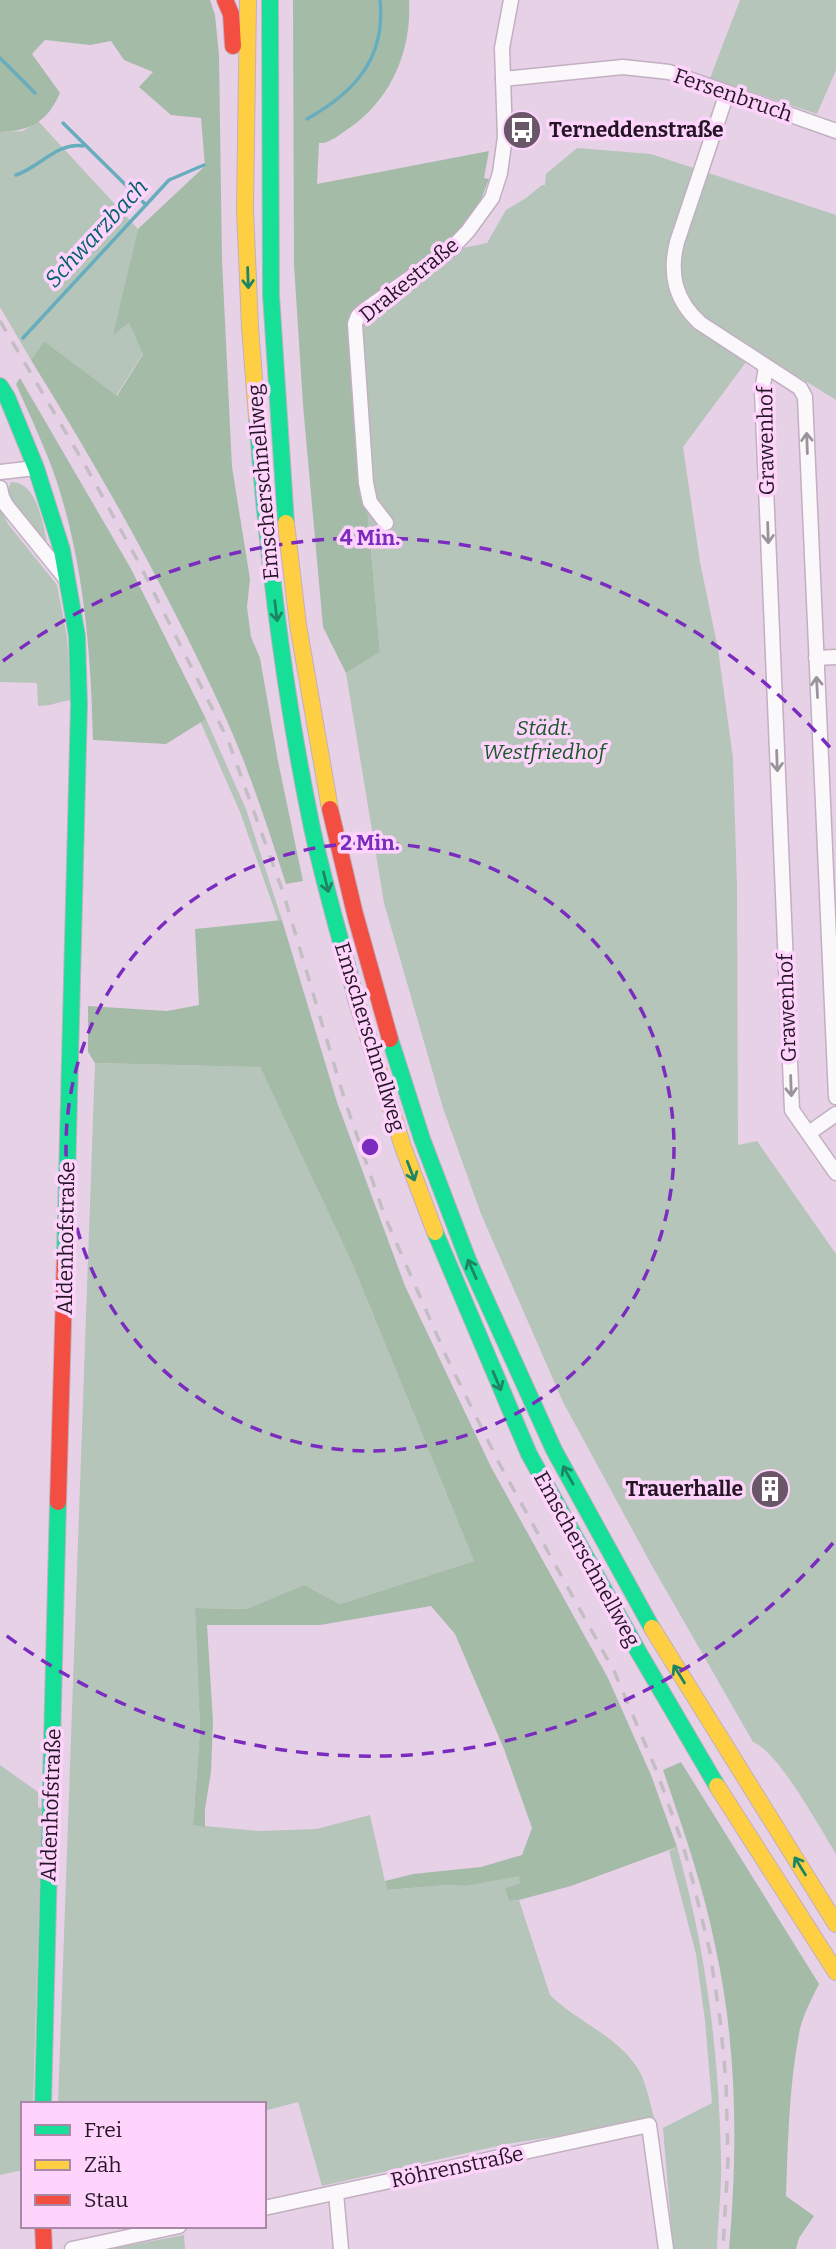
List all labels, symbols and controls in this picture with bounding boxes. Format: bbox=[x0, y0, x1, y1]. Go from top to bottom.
street label: Fersenbruch bbox=[670, 63, 796, 127]
bus stop icon: Terneddenstraße bbox=[501, 109, 543, 151]
place label: Terneddenstraße bbox=[549, 117, 724, 143]
water label: Schwarzbach bbox=[39, 173, 153, 293]
street label: Drakestraße bbox=[354, 232, 464, 328]
one-way arrow bbox=[241, 266, 255, 289]
street label: Emscherschnellweg bbox=[241, 383, 285, 581]
street label: Grawenhof bbox=[752, 385, 780, 496]
one-way arrow bbox=[800, 432, 813, 455]
one-way arrow bbox=[762, 522, 775, 545]
text: 4 Min. bbox=[340, 525, 400, 551]
one-way arrow bbox=[269, 599, 282, 621]
one-way arrow bbox=[810, 675, 823, 698]
park label: Städt. Westfriedhof bbox=[483, 715, 609, 765]
one-way arrow bbox=[771, 749, 784, 772]
text: 2 Min. bbox=[340, 830, 400, 856]
one-way arrow bbox=[320, 871, 333, 893]
street label: Emscherschnellweg bbox=[329, 939, 411, 1135]
street label: Grawenhof bbox=[772, 952, 802, 1063]
one-way arrow bbox=[784, 1074, 797, 1097]
centre of rings bbox=[358, 1135, 382, 1159]
one-way arrow bbox=[406, 1159, 419, 1181]
street label: Aldenhofstraße bbox=[52, 1161, 80, 1315]
one-way arrow bbox=[465, 1259, 478, 1280]
one-way arrow bbox=[492, 1370, 505, 1392]
one-way arrow bbox=[561, 1465, 574, 1486]
street label: Emscherschnellweg bbox=[528, 1467, 646, 1651]
building icon: Trauerhalle bbox=[749, 1468, 791, 1510]
place label: Trauerhalle bbox=[625, 1476, 743, 1502]
one-way arrow bbox=[671, 1664, 685, 1684]
street label: Aldenhofstraße bbox=[35, 1728, 67, 1882]
one-way arrow bbox=[792, 1857, 806, 1877]
legend bbox=[21, 2102, 266, 2228]
text: Frei bbox=[84, 2117, 122, 2143]
street label: Röhrenstraße bbox=[388, 2140, 526, 2194]
text: Zäh bbox=[84, 2152, 122, 2178]
text: Stau bbox=[84, 2187, 128, 2213]

